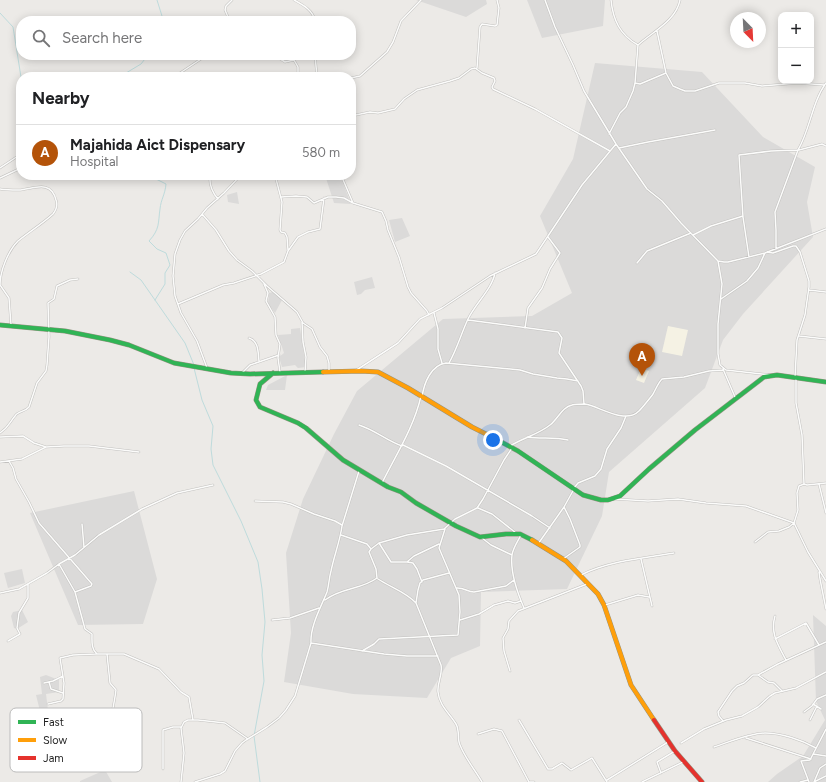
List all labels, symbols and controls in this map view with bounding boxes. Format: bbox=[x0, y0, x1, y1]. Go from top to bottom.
north arrow bbox=[730, 12, 766, 48]
map controls bbox=[778, 12, 814, 84]
button: + bbox=[778, 12, 814, 48]
search box bbox=[16, 16, 356, 60]
icon: search bbox=[30, 27, 52, 49]
text: Search here bbox=[62, 29, 142, 47]
button: − bbox=[778, 48, 814, 84]
text: Nearby bbox=[32, 88, 90, 108]
text: Majahida Aict Dispensary bbox=[70, 136, 245, 154]
text: A bbox=[40, 145, 50, 160]
text: 580 m bbox=[302, 145, 340, 160]
text: Hospital bbox=[70, 154, 118, 169]
pin: A bbox=[629, 343, 655, 376]
your location bbox=[483, 430, 503, 450]
legend bbox=[10, 708, 142, 772]
text: Fast bbox=[43, 716, 64, 729]
text: Slow bbox=[43, 734, 67, 747]
text: Jam bbox=[43, 752, 64, 765]

